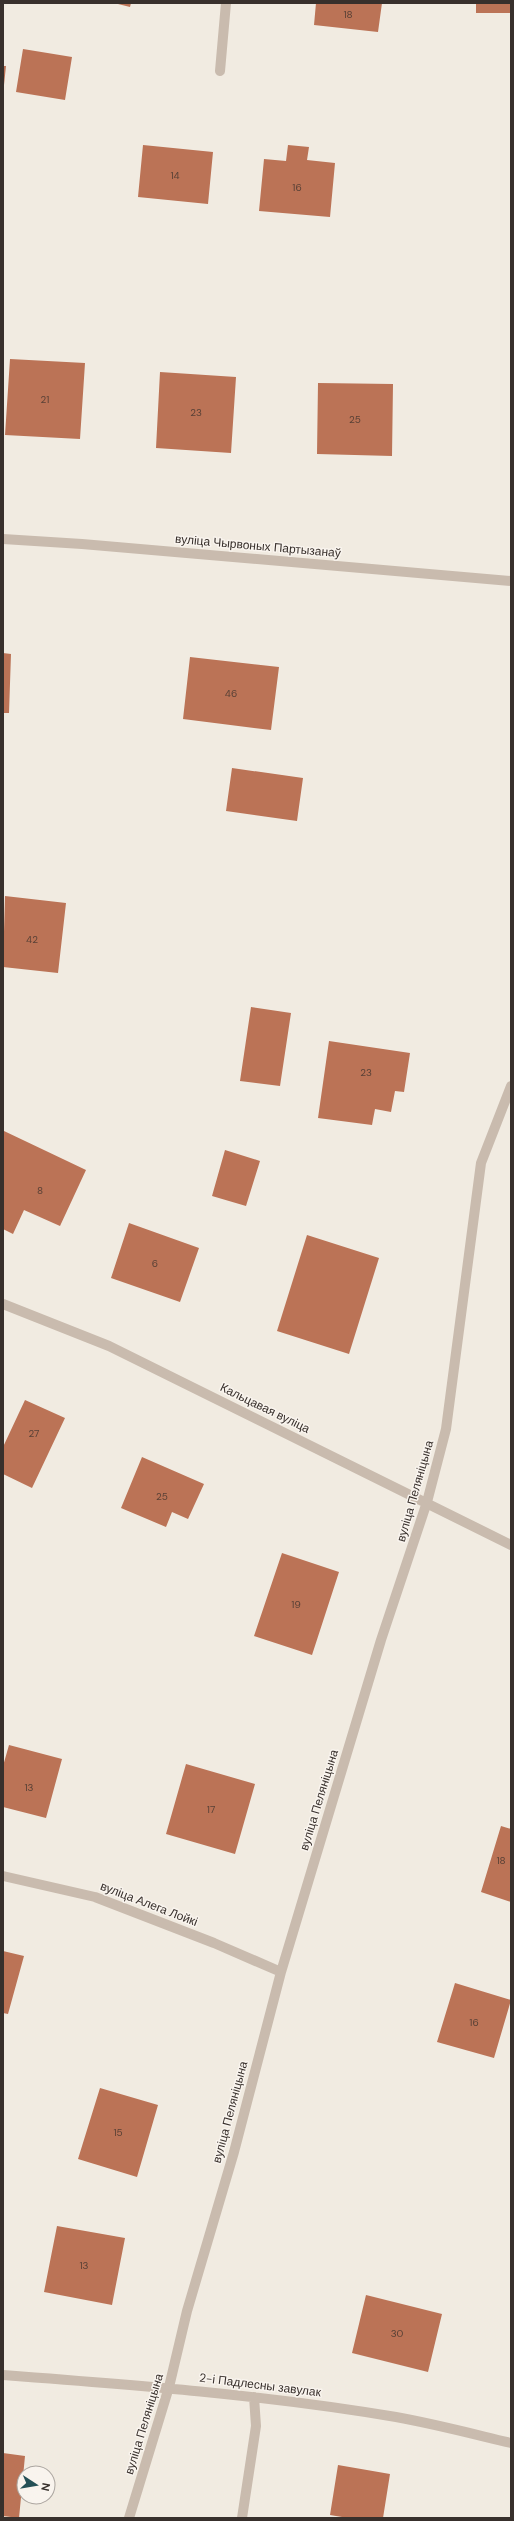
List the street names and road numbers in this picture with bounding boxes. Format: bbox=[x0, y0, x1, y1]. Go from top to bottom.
street label: вуліца Чырвоных Партызанаў bbox=[175, 531, 341, 561]
street label: Кальцавая вуліца bbox=[217, 1379, 313, 1437]
street label: вуліца Пеляніцына bbox=[393, 1438, 437, 1544]
street label: вуліца Пеляніцына bbox=[296, 1747, 342, 1852]
street label: вуліца Алега Лойкі bbox=[98, 1878, 200, 1930]
street label: вуліца Пеляніцына bbox=[209, 2059, 251, 2165]
street label: 2-і Падлесны завулак bbox=[198, 2370, 323, 2401]
street label: вуліца Пеляніцына bbox=[121, 2371, 167, 2476]

